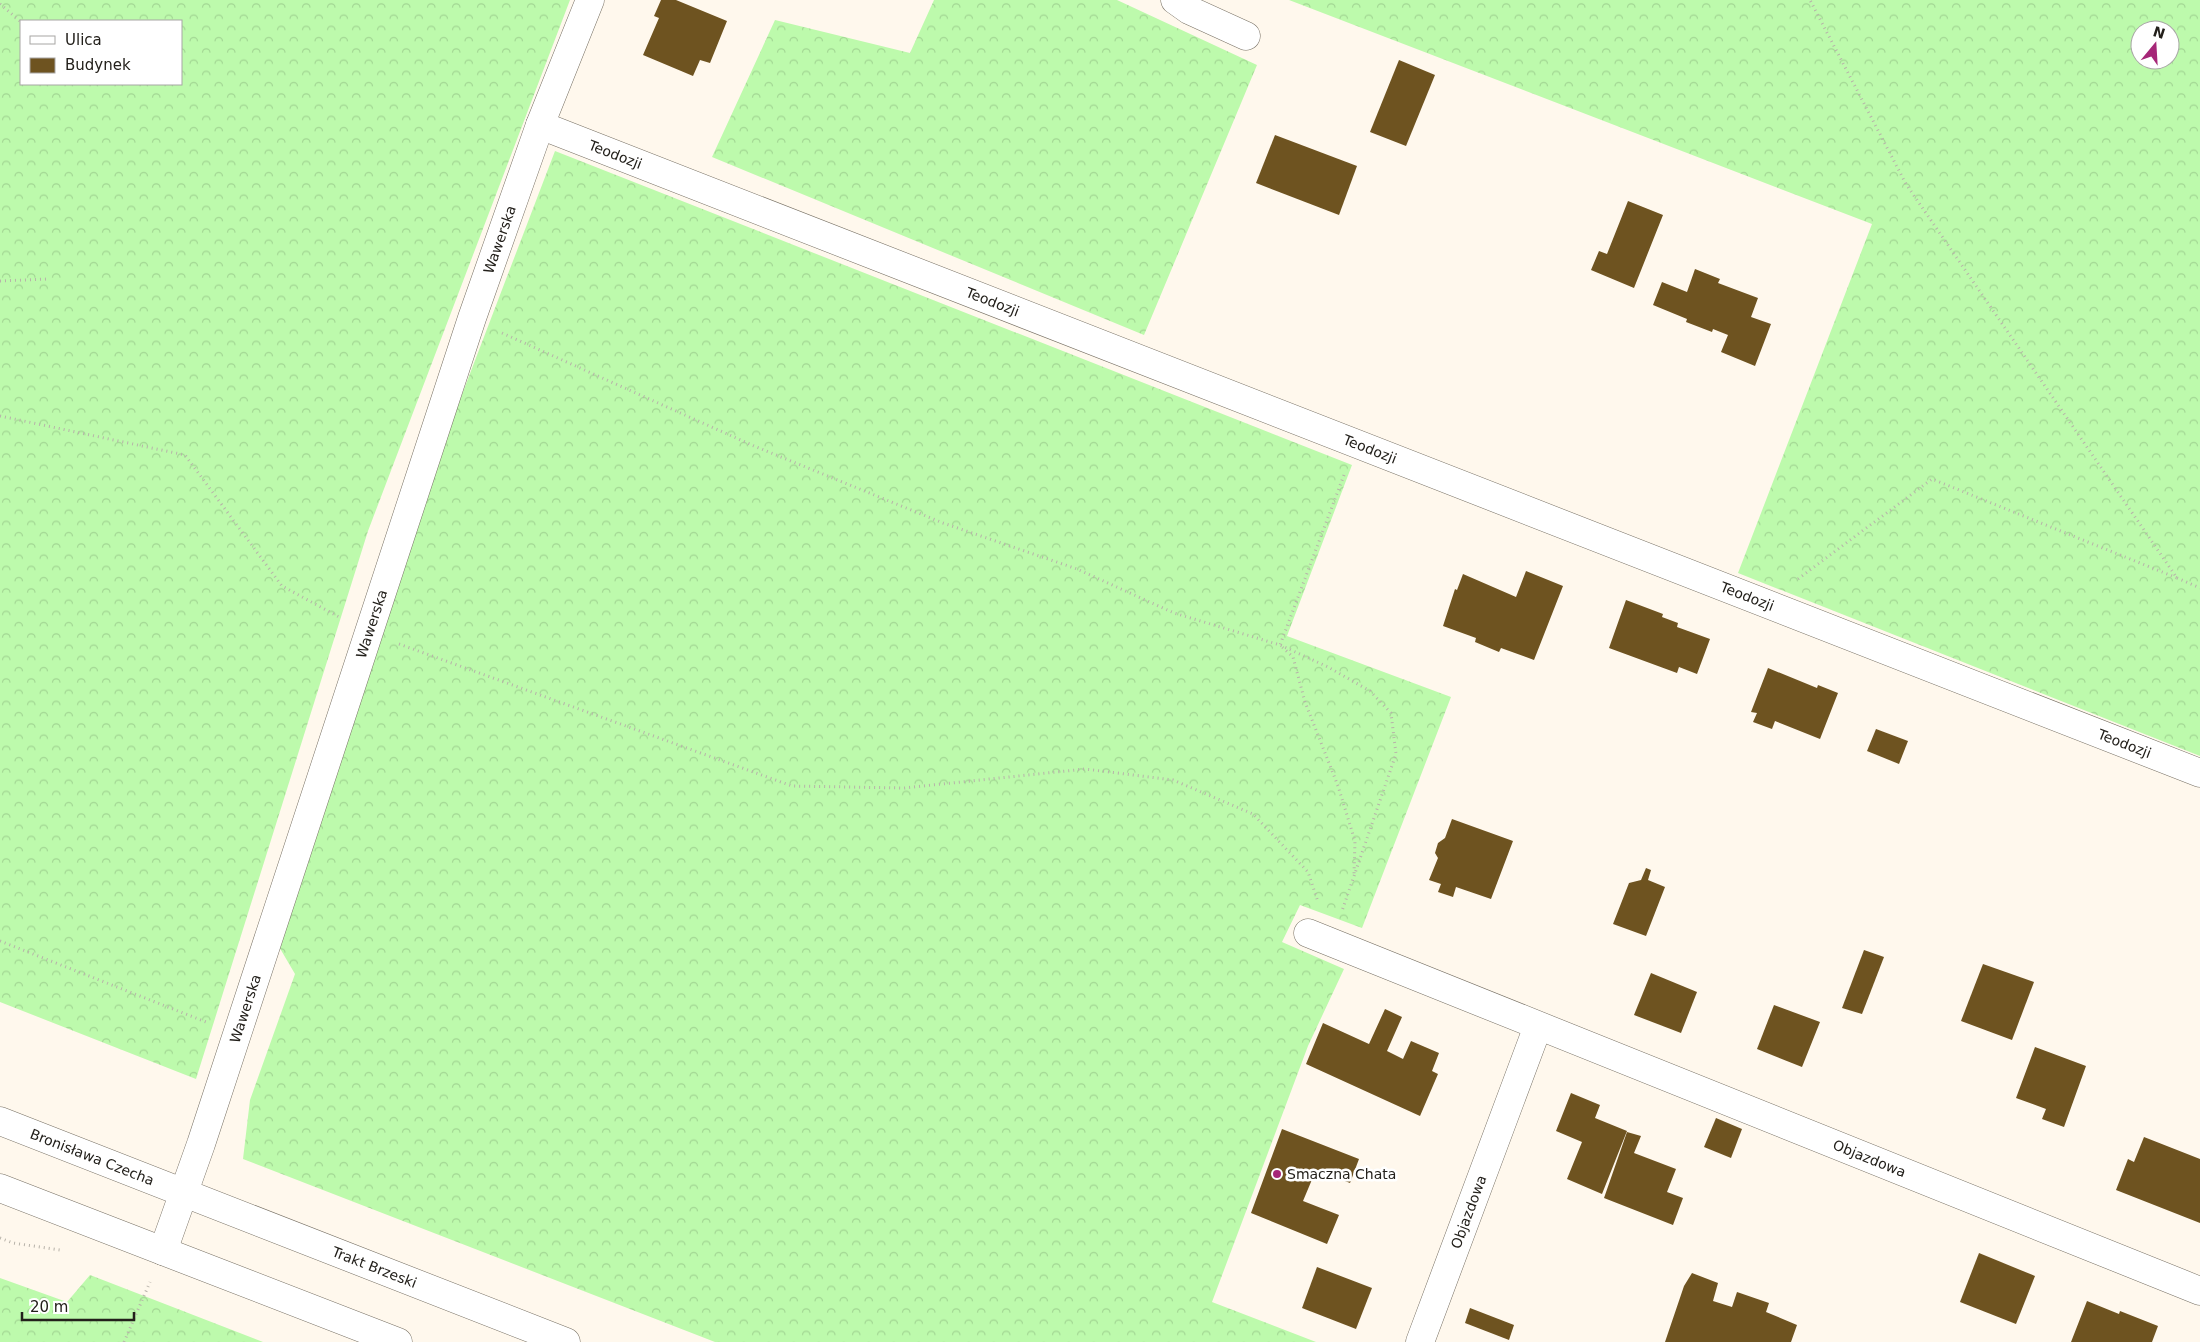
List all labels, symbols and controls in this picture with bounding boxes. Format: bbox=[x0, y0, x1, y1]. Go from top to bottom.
legend bbox=[20, 20, 182, 85]
north arrow bbox=[2130, 20, 2180, 70]
text: N bbox=[2151, 23, 2167, 42]
text: Ulica bbox=[65, 31, 102, 49]
text: Budynek bbox=[65, 56, 131, 74]
street label: Teodozji bbox=[586, 136, 644, 172]
street label: Wawerska bbox=[480, 203, 519, 276]
street label: Teodozji bbox=[963, 284, 1022, 319]
street label: Teodozji bbox=[1340, 431, 1399, 467]
street label: Teodozji bbox=[1717, 578, 1776, 614]
street label: Wawerska bbox=[353, 588, 390, 660]
street label: Teodozji bbox=[2095, 726, 2154, 761]
street label: Wawerska bbox=[227, 972, 264, 1045]
street label: Bronisława Czecha bbox=[28, 1126, 156, 1188]
street label: Objazdowa bbox=[1831, 1137, 1908, 1180]
place label: Smaczna Chata bbox=[1287, 1166, 1396, 1182]
marker: Smaczna Chata bbox=[1271, 1168, 1283, 1180]
street label: Objazdowa bbox=[1448, 1173, 1490, 1251]
street label: Trakt Brzeski bbox=[329, 1243, 419, 1291]
scale bar bbox=[22, 1290, 135, 1322]
text: 20 m bbox=[30, 1298, 68, 1316]

